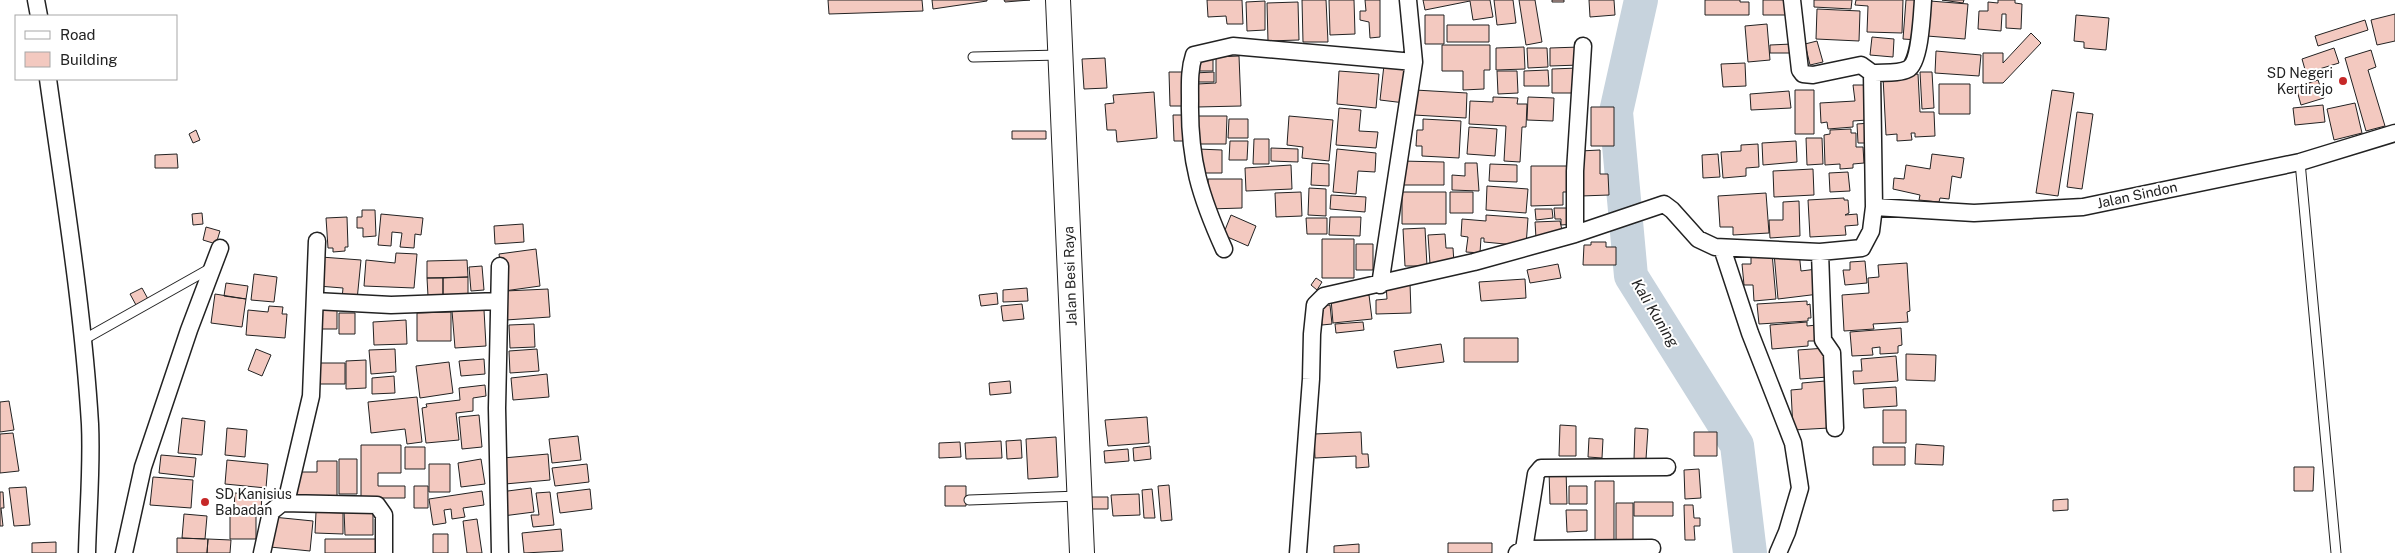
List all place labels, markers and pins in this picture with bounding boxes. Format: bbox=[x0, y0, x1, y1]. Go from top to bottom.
place label: SD Negeri Kertirejo bbox=[2267, 65, 2333, 97]
marker: SD Negeri Kertirejo bbox=[2337, 75, 2349, 87]
place label: SD Kanisius Babadan bbox=[215, 486, 292, 518]
marker: SD Kanisius Babadan bbox=[199, 496, 211, 508]

